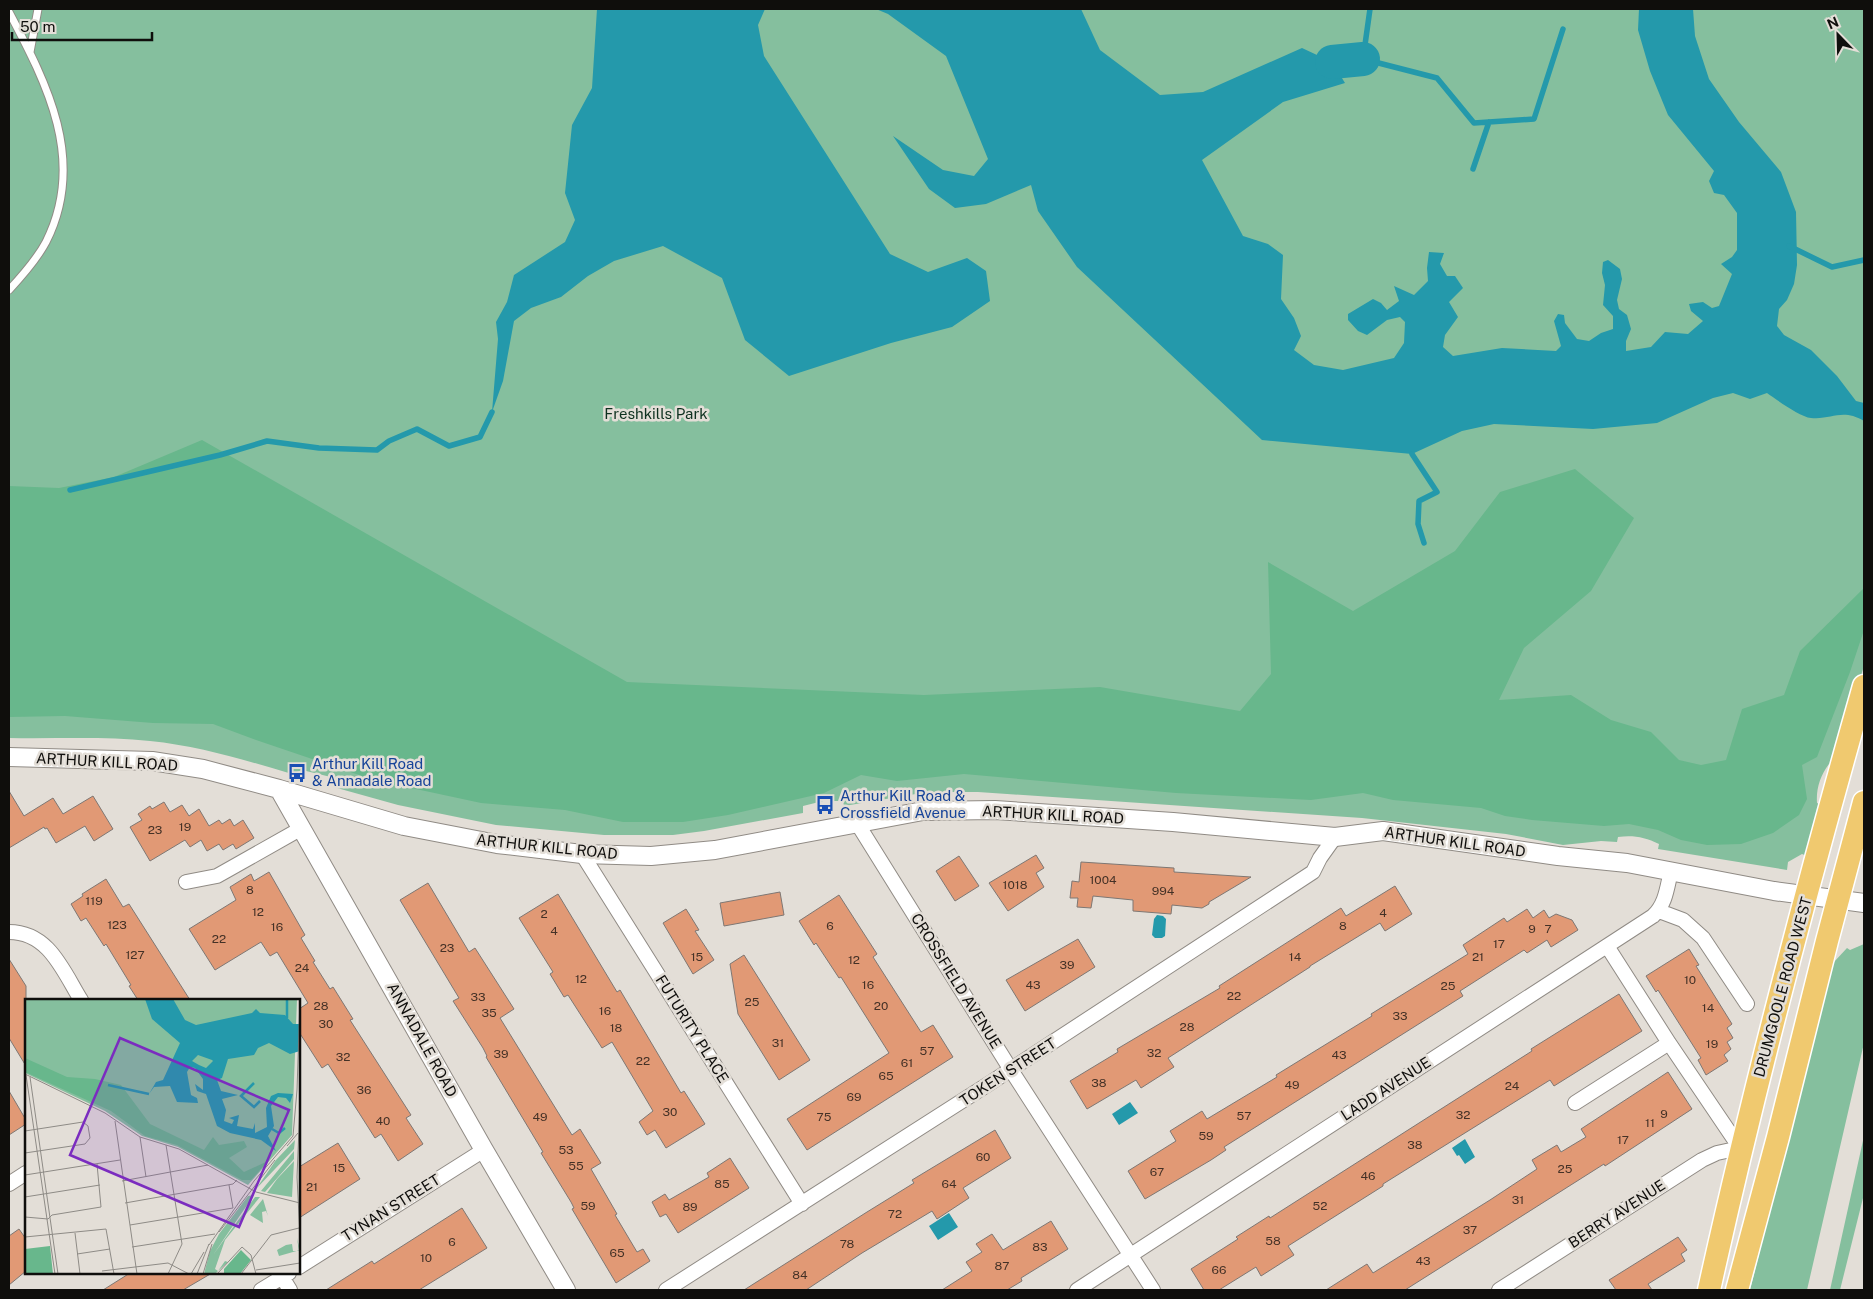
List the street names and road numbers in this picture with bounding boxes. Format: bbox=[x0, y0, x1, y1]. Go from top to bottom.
street label: ARTHUR KILL ROAD bbox=[36, 749, 178, 774]
street label: ARTHUR KILL ROAD bbox=[982, 802, 1124, 827]
street label: ARTHUR KILL ROAD bbox=[1383, 823, 1527, 860]
street label: ARTHUR KILL ROAD bbox=[475, 831, 619, 862]
street label: DRUMGOOLE ROAD WEST bbox=[1750, 895, 1815, 1079]
street label: CROSSFIELD AVENUE bbox=[908, 910, 1005, 1051]
street label: FUTURITY PLACE bbox=[652, 972, 732, 1086]
street label: ANNADALE ROAD bbox=[384, 980, 461, 1100]
street label: TOKEN STREET bbox=[956, 1034, 1059, 1109]
street label: LADD AVENUE bbox=[1338, 1053, 1434, 1124]
street label: TYNAN STREET bbox=[339, 1171, 443, 1245]
street label: BERRY AVENUE bbox=[1565, 1176, 1668, 1251]

